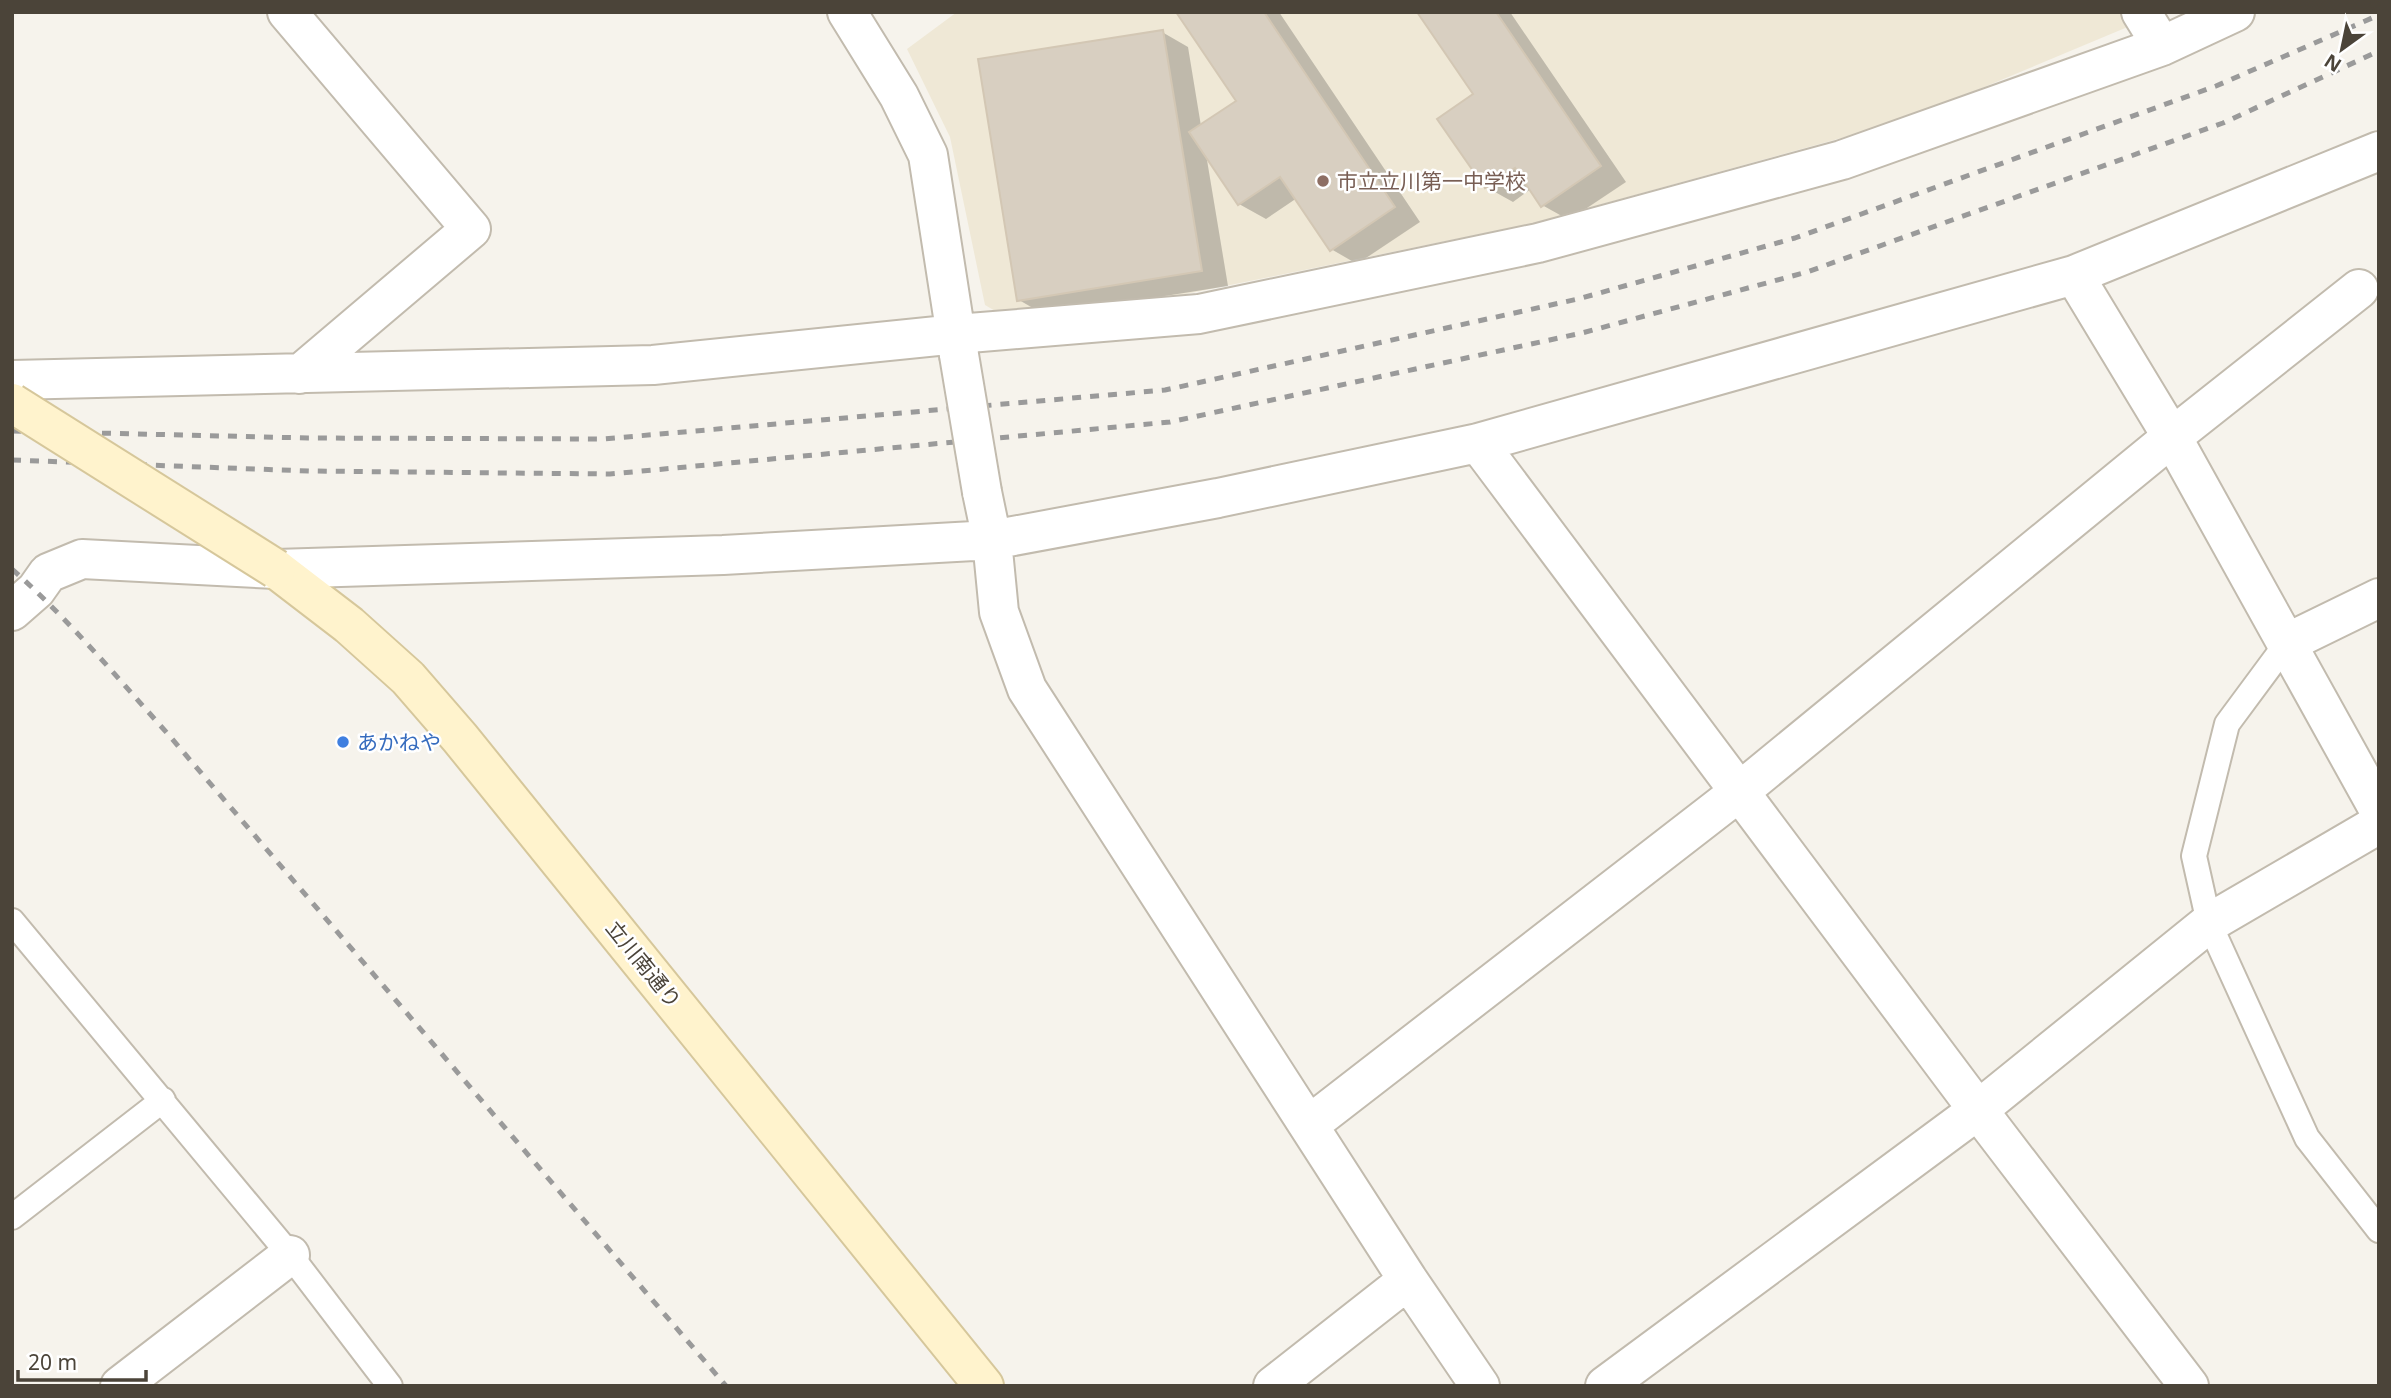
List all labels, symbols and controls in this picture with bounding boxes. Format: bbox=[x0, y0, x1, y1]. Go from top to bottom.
north arrow bbox=[2307, 14, 2377, 84]
text: N bbox=[2319, 48, 2346, 78]
place label: 市立立川第一中学校 bbox=[1337, 167, 1526, 195]
marker: 市立立川第一中学校 bbox=[1315, 173, 1331, 189]
place label: あかねや bbox=[357, 728, 441, 756]
marker: あかねや bbox=[335, 734, 351, 750]
street label: 立川南通り bbox=[600, 914, 688, 1014]
scale bar bbox=[18, 1338, 145, 1382]
text: 20 m bbox=[28, 1348, 77, 1376]

